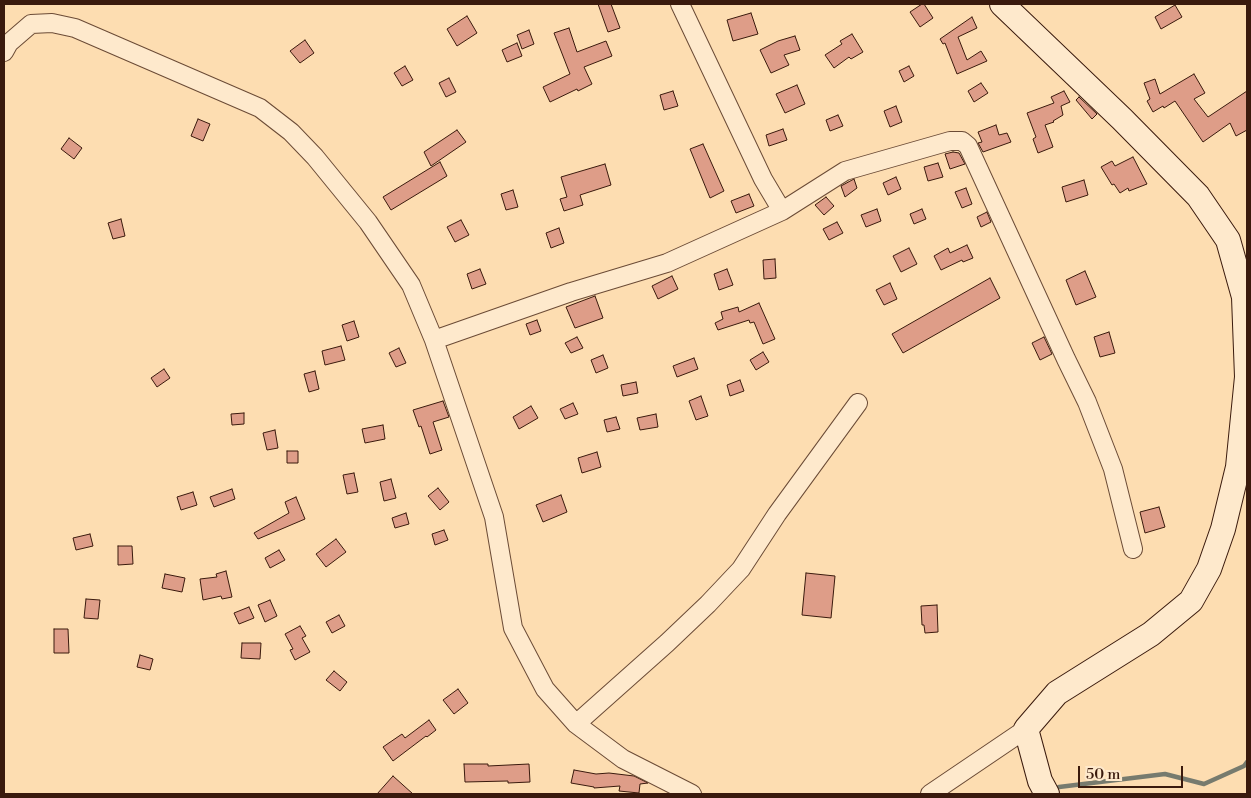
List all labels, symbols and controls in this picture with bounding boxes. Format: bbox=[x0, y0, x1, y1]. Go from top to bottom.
scale bar bbox=[1081, 756, 1186, 788]
text: 50 m bbox=[1086, 765, 1120, 784]

